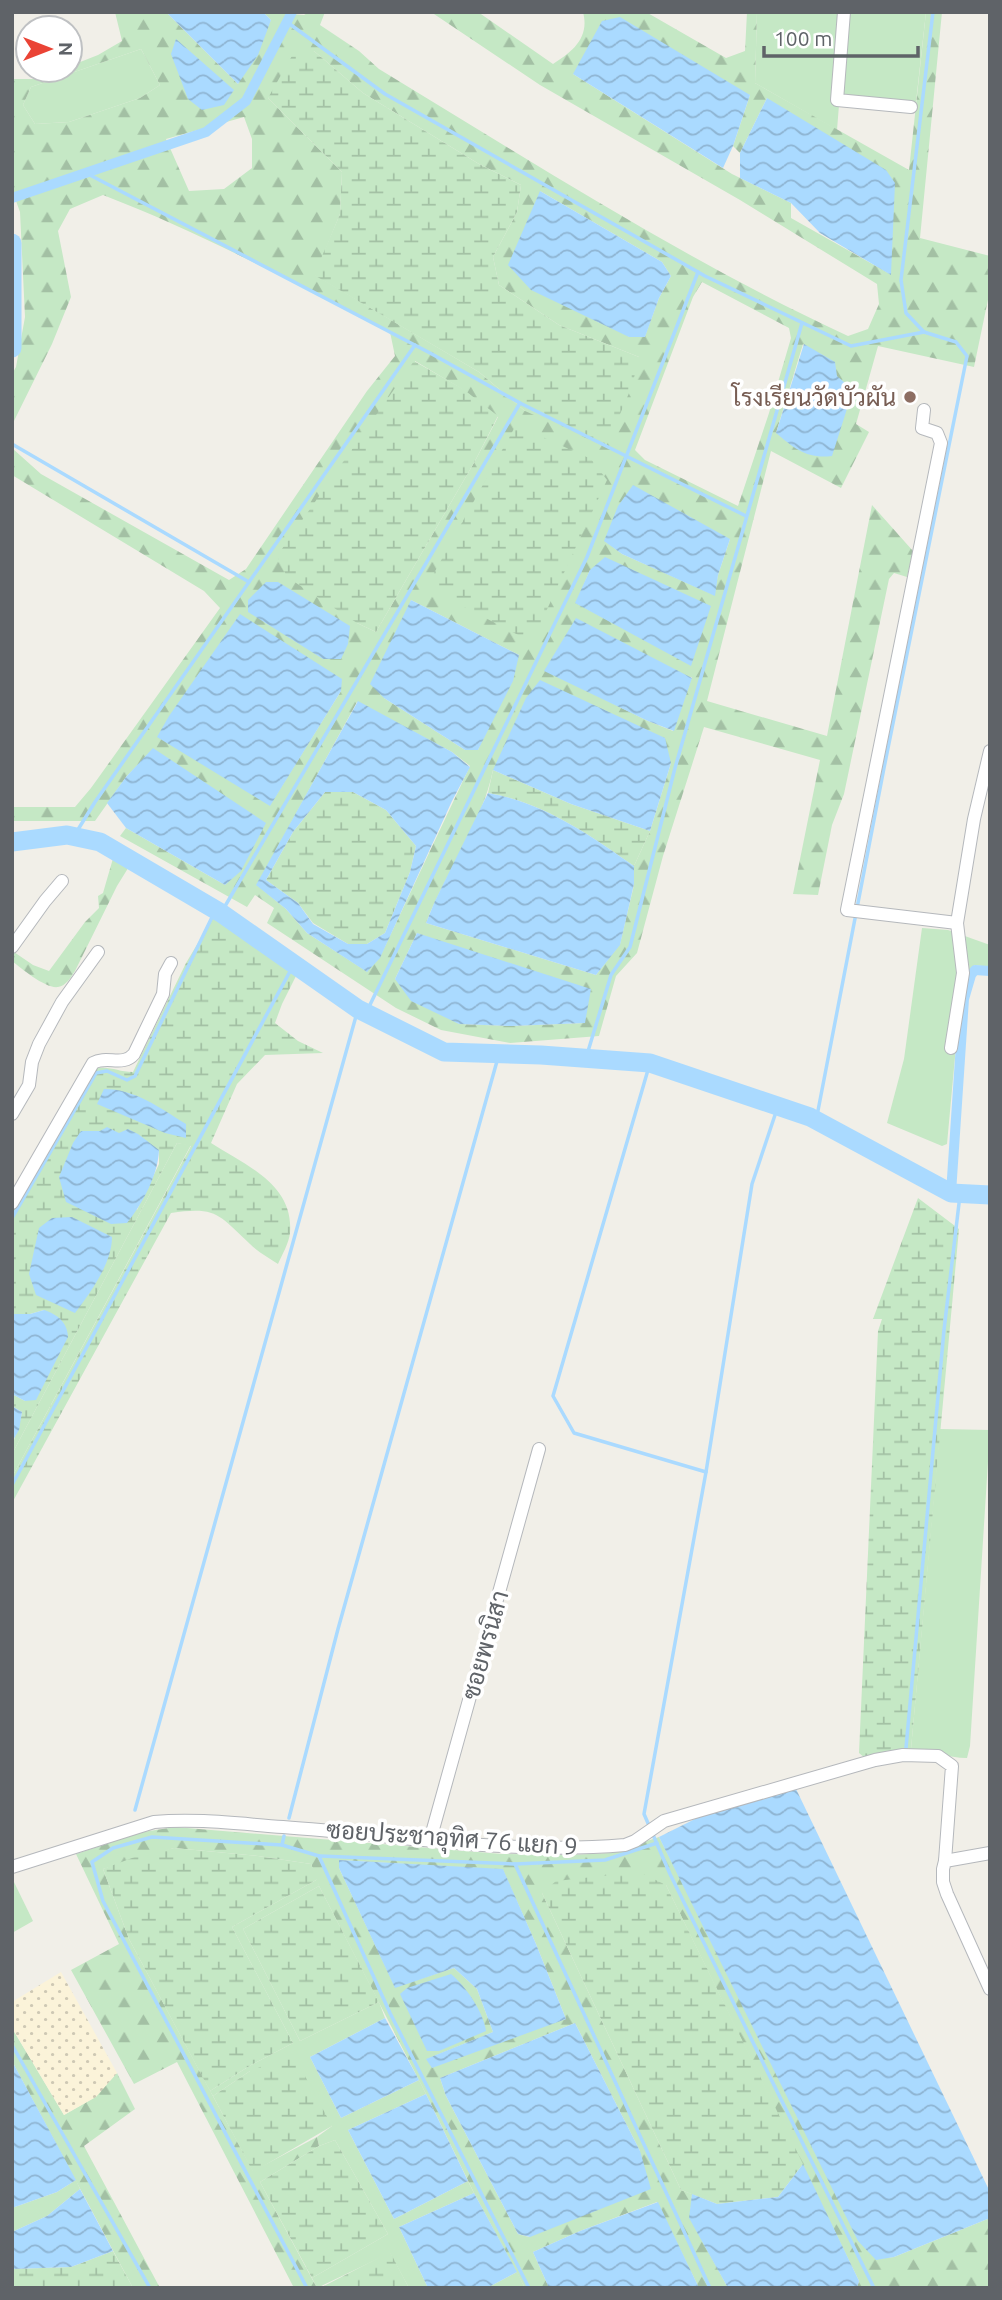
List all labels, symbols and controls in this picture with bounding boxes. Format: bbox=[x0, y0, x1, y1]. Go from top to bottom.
north arrow bbox=[14, 14, 84, 84]
scale bar bbox=[764, 14, 918, 58]
text: 100 m bbox=[774, 26, 832, 50]
text: N bbox=[55, 42, 77, 56]
place label: โรงเรียนวัดบัวผัน bbox=[730, 382, 896, 411]
marker: โรงเรียนวัดบัวผัน bbox=[902, 389, 918, 405]
street label: ซอยพรนิสา bbox=[457, 1587, 513, 1703]
street label: ซอยประชาอุทิศ 76 แยก 9 bbox=[325, 1816, 579, 1863]

